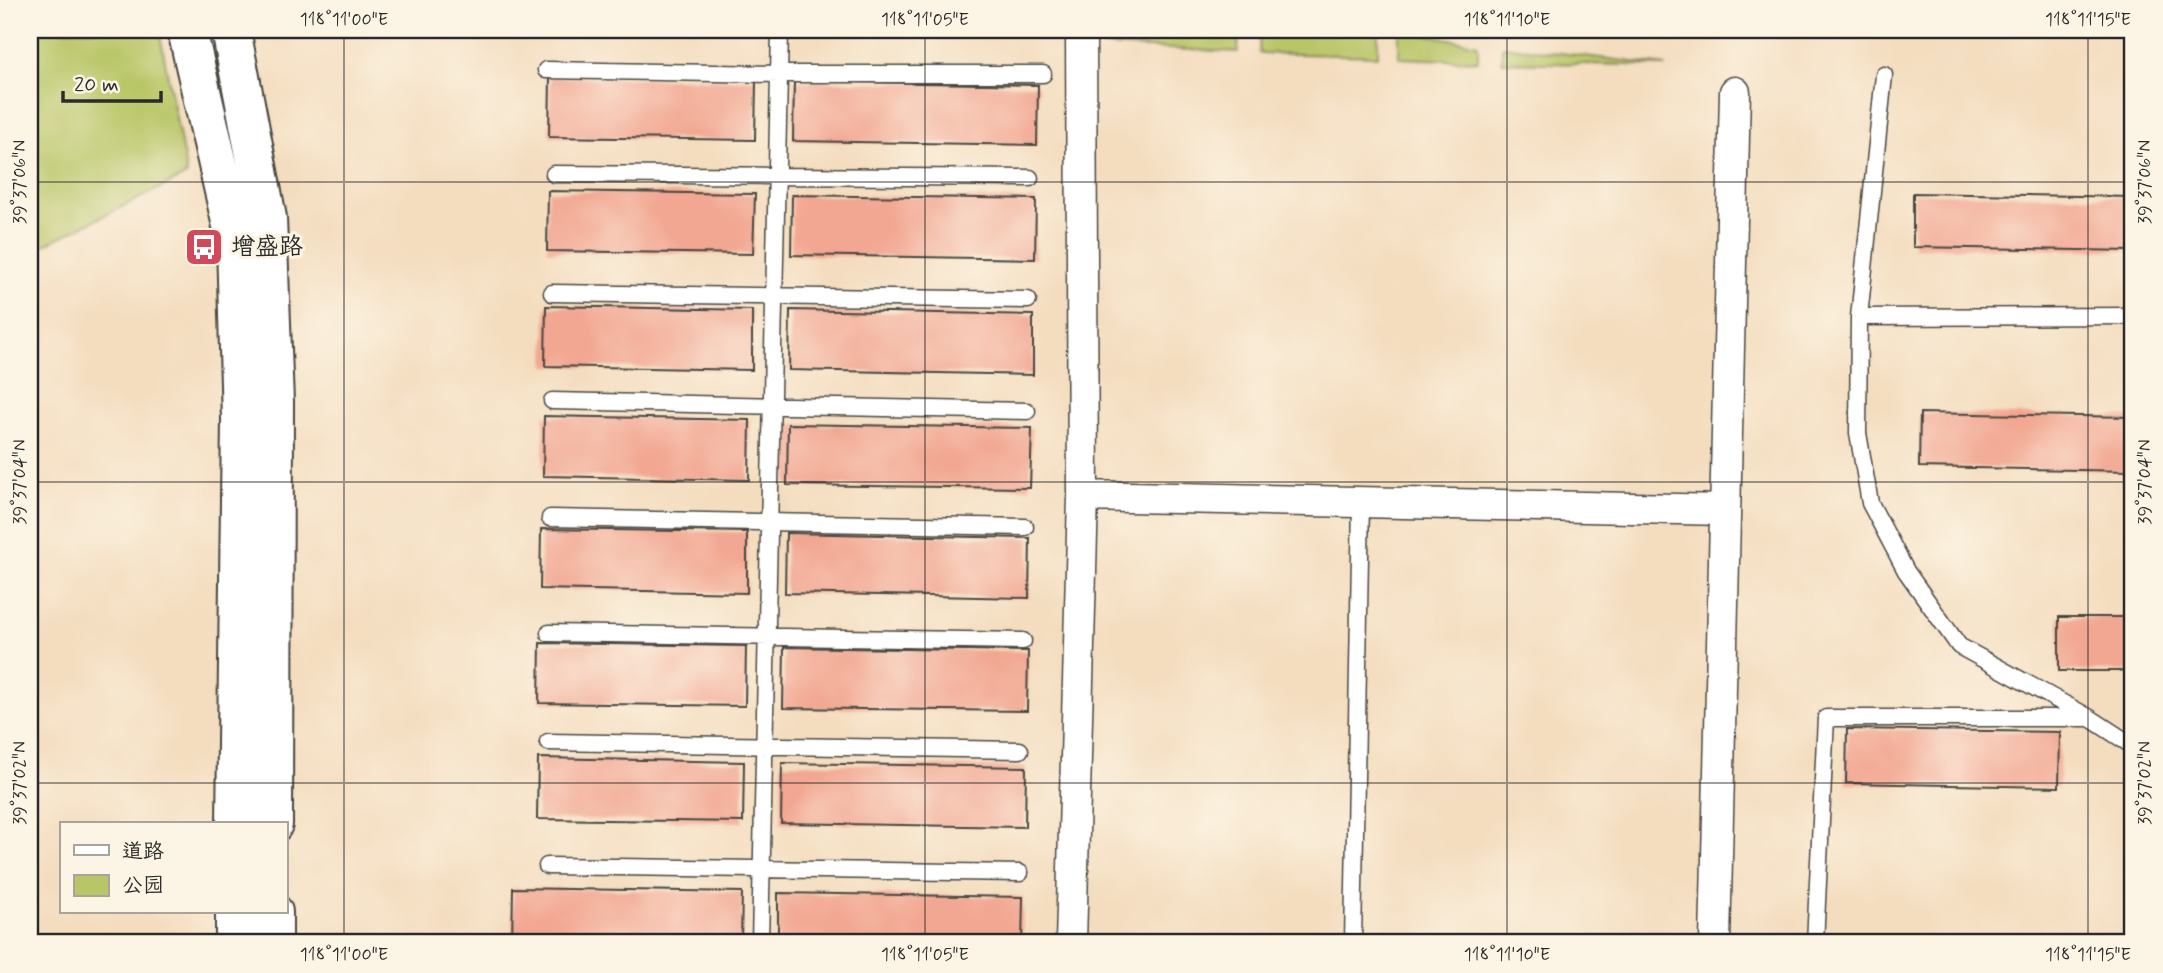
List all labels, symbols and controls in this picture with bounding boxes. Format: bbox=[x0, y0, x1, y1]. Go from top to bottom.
text: 118°11'00"E bbox=[300, 8, 388, 32]
text: 118°11'05"E bbox=[881, 8, 969, 32]
text: 118°11'10"E bbox=[1464, 8, 1550, 32]
text: 118°11'15"E bbox=[2045, 8, 2131, 32]
scale bar bbox=[63, 60, 161, 104]
text: 20 m bbox=[74, 71, 119, 99]
text: 39°37'06"N bbox=[8, 140, 32, 224]
text: 39°37'06"N bbox=[2133, 140, 2157, 224]
bus stop icon: 增盛路 bbox=[183, 226, 225, 268]
place label: 增盛路 bbox=[231, 232, 303, 263]
text: 39°37'04"N bbox=[8, 439, 32, 525]
text: 39°37'04"N bbox=[2133, 439, 2157, 525]
text: 39°37'02"N bbox=[8, 741, 32, 825]
text: 39°37'02"N bbox=[2133, 741, 2157, 825]
legend bbox=[60, 822, 287, 914]
text: 道路 bbox=[122, 838, 164, 866]
text: 公园 bbox=[122, 872, 164, 900]
text: 118°11'00"E bbox=[300, 943, 388, 967]
text: 118°11'05"E bbox=[881, 943, 969, 967]
text: 118°11'10"E bbox=[1464, 943, 1550, 967]
text: 118°11'15"E bbox=[2045, 943, 2131, 967]

